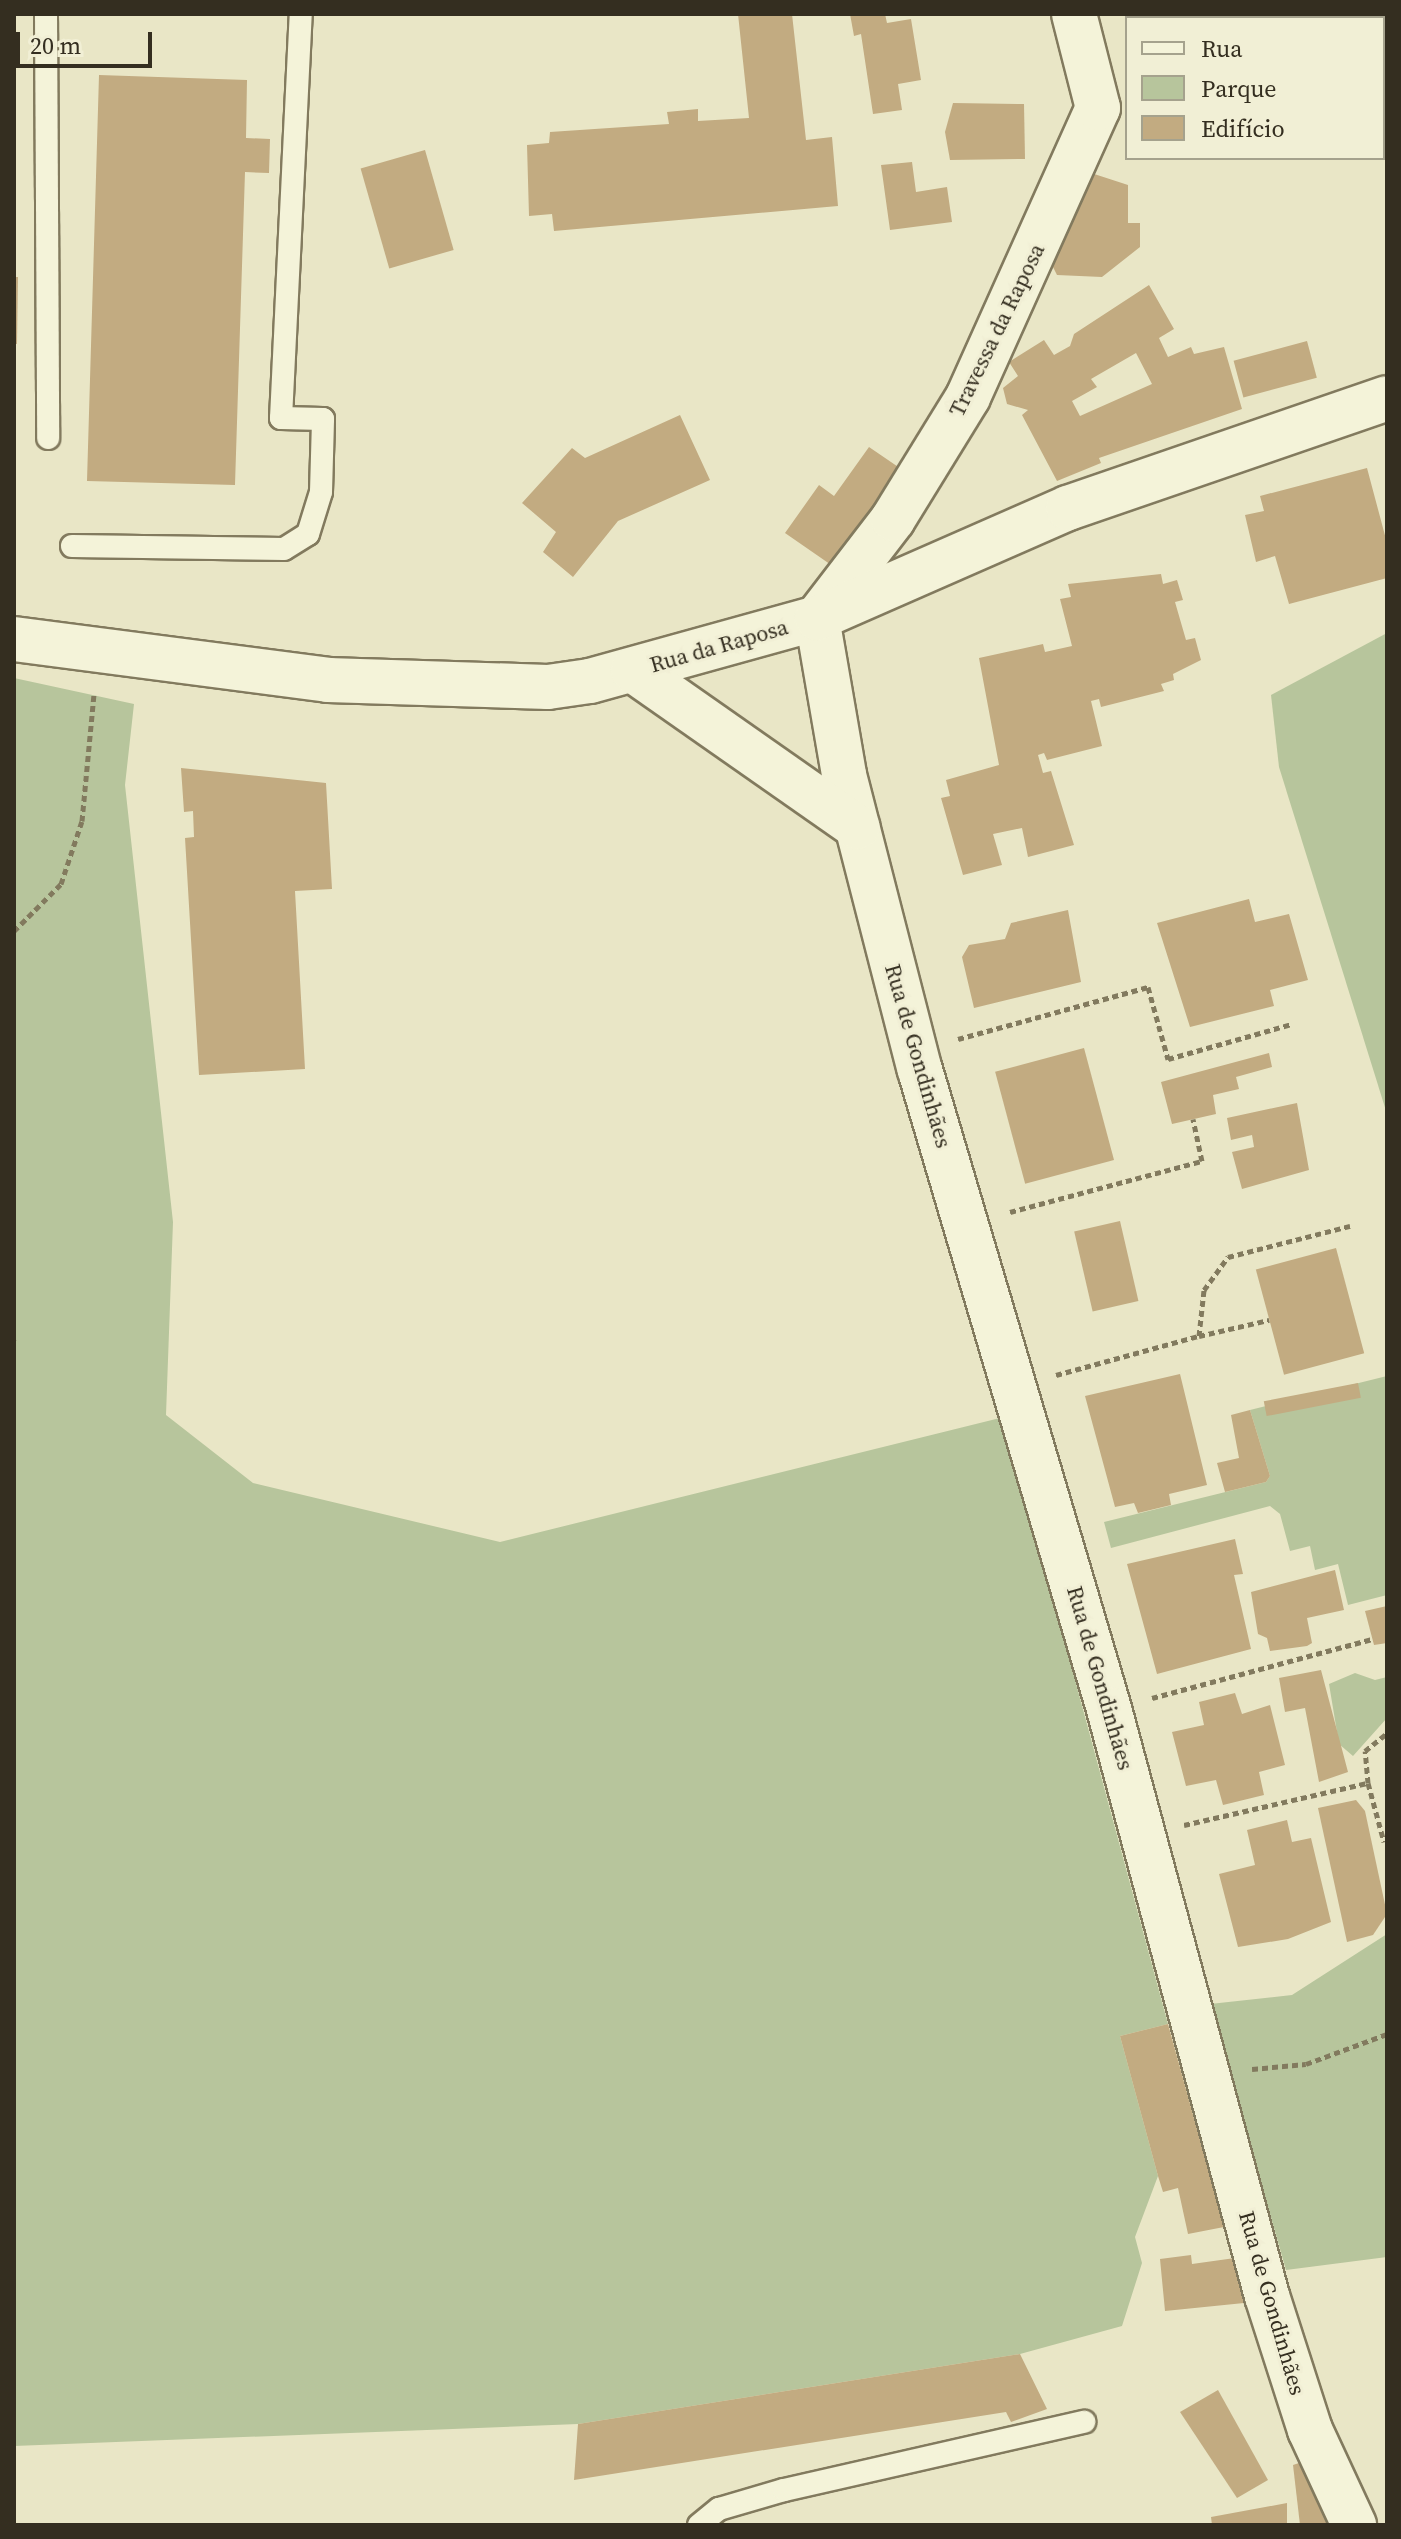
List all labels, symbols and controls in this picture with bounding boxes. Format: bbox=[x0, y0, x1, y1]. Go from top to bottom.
scale bar bbox=[20, 16, 156, 66]
legend bbox=[1125, 16, 1385, 160]
text: 20 m bbox=[30, 29, 81, 62]
text: Rua bbox=[1201, 32, 1243, 65]
text: Parque bbox=[1201, 72, 1277, 105]
text: Edifício bbox=[1201, 112, 1285, 145]
street label: Travessa da Raposa bbox=[944, 239, 1050, 421]
street label: Rua da Raposa bbox=[647, 614, 791, 678]
street label: Rua de Gondinhães bbox=[879, 961, 957, 1151]
street label: Rua de Gondinhães bbox=[1061, 1583, 1139, 1773]
street label: Rua de Gondinhães bbox=[1233, 2208, 1311, 2398]

